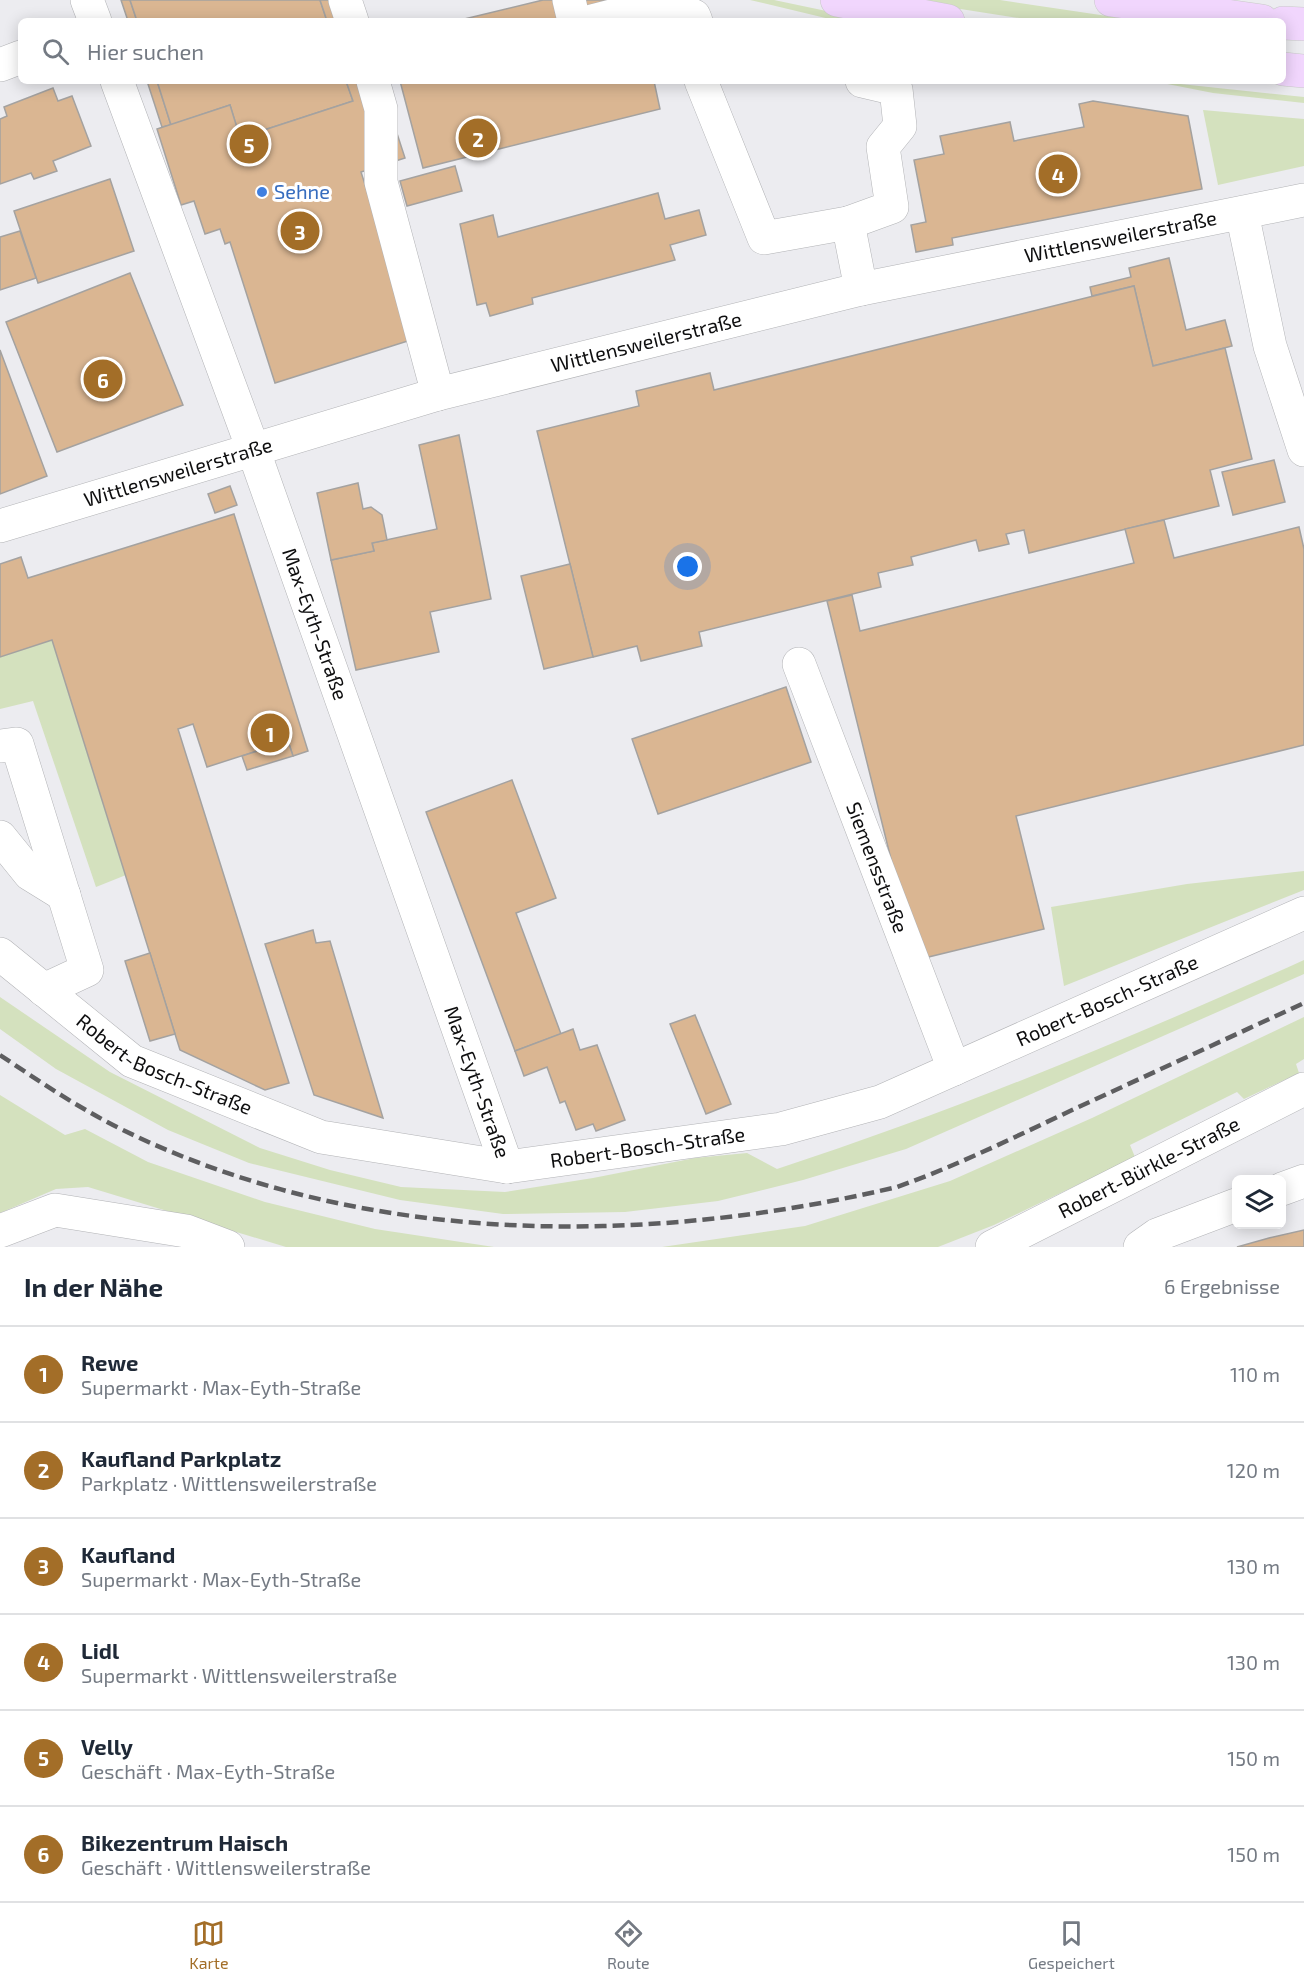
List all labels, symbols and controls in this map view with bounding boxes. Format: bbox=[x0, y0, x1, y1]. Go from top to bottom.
search box bbox=[18, 18, 1286, 84]
icon: search bbox=[39, 35, 72, 68]
text: Hier suchen bbox=[87, 38, 204, 64]
pin: 2 bbox=[458, 116, 498, 160]
pin: 5 bbox=[230, 122, 268, 166]
pin: 4 bbox=[1038, 152, 1078, 196]
place label: Sehne bbox=[274, 179, 330, 203]
marker: Sehne bbox=[255, 185, 269, 199]
street label: Wittlensweilerstraße bbox=[1022, 205, 1219, 267]
pin: 3 bbox=[280, 208, 320, 254]
street label: Wittlensweilerstraße bbox=[548, 306, 744, 377]
pin: 6 bbox=[84, 356, 122, 401]
street label: Wittlensweilerstraße bbox=[81, 432, 275, 511]
street label: Max-Eyth-Straße bbox=[278, 545, 354, 703]
your location bbox=[673, 552, 702, 581]
pin: 1 bbox=[250, 710, 290, 756]
street label: Siemensstraße bbox=[842, 798, 914, 936]
street label: Robert-Bosch-Straße bbox=[1012, 949, 1201, 1051]
street label: Max-Eyth-Straße bbox=[440, 1003, 516, 1161]
street label: Robert-Bosch-Straße bbox=[72, 1008, 256, 1119]
street label: Robert-Bürkle-Straße bbox=[1054, 1111, 1243, 1222]
street label: Robert-Bosch-Straße bbox=[549, 1121, 746, 1172]
map controls bbox=[1232, 1175, 1286, 1229]
button: layers bbox=[1232, 1175, 1286, 1229]
text: In der Nähe bbox=[24, 1271, 163, 1302]
text: 6 Ergebnisse bbox=[1164, 1274, 1280, 1298]
text: Rewe bbox=[81, 1349, 138, 1375]
text: 1 bbox=[39, 1362, 48, 1386]
text: 110 m bbox=[1230, 1362, 1280, 1386]
text: Supermarkt · Max-Eyth-Straße bbox=[81, 1375, 361, 1399]
text: Kaufland Parkplatz bbox=[81, 1445, 281, 1471]
text: 2 bbox=[38, 1458, 49, 1482]
text: 120 m bbox=[1227, 1458, 1280, 1482]
text: Parkplatz · Wittlensweilerstraße bbox=[81, 1471, 377, 1495]
text: Kaufland bbox=[81, 1541, 175, 1567]
text: 3 bbox=[38, 1554, 49, 1578]
text: 130 m bbox=[1227, 1554, 1280, 1578]
text: Supermarkt · Max-Eyth-Straße bbox=[81, 1567, 361, 1591]
text: Lidl bbox=[81, 1637, 119, 1663]
text: 4 bbox=[37, 1650, 50, 1674]
text: 130 m bbox=[1227, 1650, 1280, 1674]
text: Supermarkt · Wittlensweilerstraße bbox=[81, 1663, 397, 1687]
text: Velly bbox=[81, 1733, 133, 1759]
text: 5 bbox=[38, 1746, 49, 1770]
text: 150 m bbox=[1227, 1746, 1280, 1770]
text: Geschäft · Max-Eyth-Straße bbox=[81, 1759, 335, 1783]
text: Bikezentrum Haisch bbox=[81, 1829, 288, 1855]
text: 6 bbox=[38, 1842, 49, 1866]
text: 150 m bbox=[1227, 1842, 1280, 1866]
text: Geschäft · Wittlensweilerstraße bbox=[81, 1855, 371, 1879]
tab: Karte bbox=[189, 1917, 229, 1972]
tab: Route bbox=[607, 1917, 650, 1972]
tab: Gespeichert bbox=[1028, 1917, 1115, 1972]

